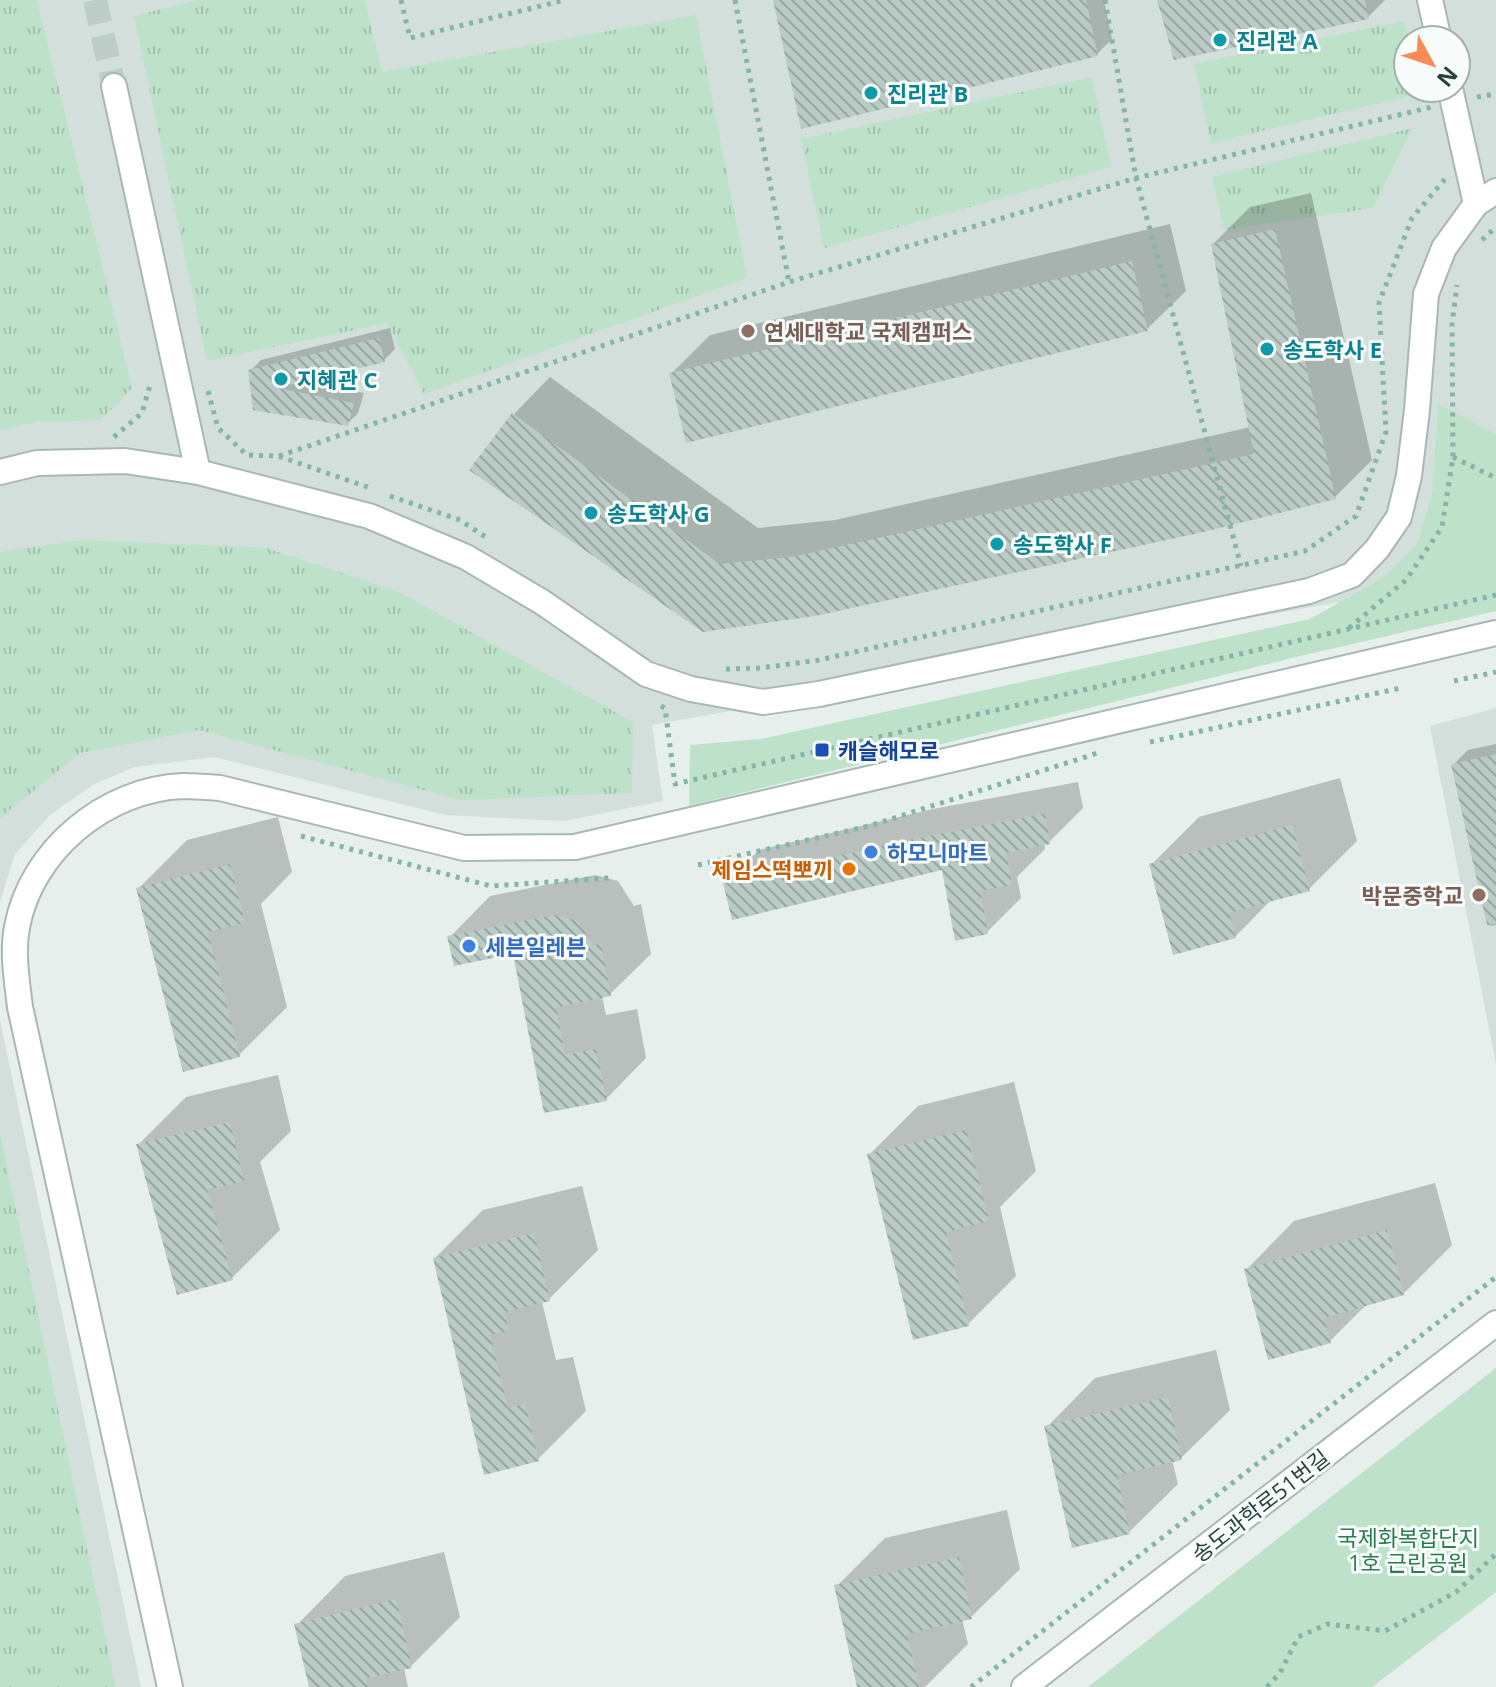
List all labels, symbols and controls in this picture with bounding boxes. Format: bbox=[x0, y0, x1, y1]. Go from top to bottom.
north arrow bbox=[1392, 24, 1472, 104]
place label: 진리관 A bbox=[1236, 25, 1318, 55]
marker: 진리관 A bbox=[1211, 31, 1229, 49]
text: N bbox=[1431, 61, 1465, 94]
place label: 진리관 B bbox=[887, 78, 968, 108]
marker: 진리관 B bbox=[862, 84, 880, 102]
place label: 연세대학교 국제캠퍼스 bbox=[764, 316, 972, 346]
marker: 연세대학교 국제캠퍼스 bbox=[739, 322, 757, 340]
place label: 송도학사 E bbox=[1283, 334, 1382, 364]
marker: 송도학사 E bbox=[1258, 340, 1276, 358]
place label: 지혜관 C bbox=[297, 364, 377, 394]
marker: 지혜관 C bbox=[272, 370, 290, 388]
place label: 송도학사 G bbox=[607, 498, 710, 528]
marker: 송도학사 G bbox=[582, 504, 600, 522]
place label: 송도학사 F bbox=[1013, 529, 1112, 559]
marker: 송도학사 F bbox=[988, 535, 1006, 553]
place label: 캐슬해모로 bbox=[838, 735, 939, 765]
marker: 캐슬해모로 bbox=[813, 741, 831, 759]
place label: 하모니마트 bbox=[887, 837, 988, 867]
marker: 하모니마트 bbox=[862, 843, 880, 861]
place label: 제임스떡뽀끼 bbox=[712, 854, 833, 884]
marker: 제임스떡뽀끼 bbox=[840, 860, 858, 878]
place label: 박문중학교 bbox=[1362, 880, 1463, 910]
marker: 박문중학교 bbox=[1470, 886, 1488, 904]
place label: 세븐일레븐 bbox=[485, 931, 586, 961]
marker: 세븐일레븐 bbox=[460, 937, 478, 955]
street label: 송도과학로51번길 bbox=[1185, 1442, 1335, 1568]
park label: 국제화복합단지 1호 근린공원 bbox=[1337, 1522, 1479, 1577]

